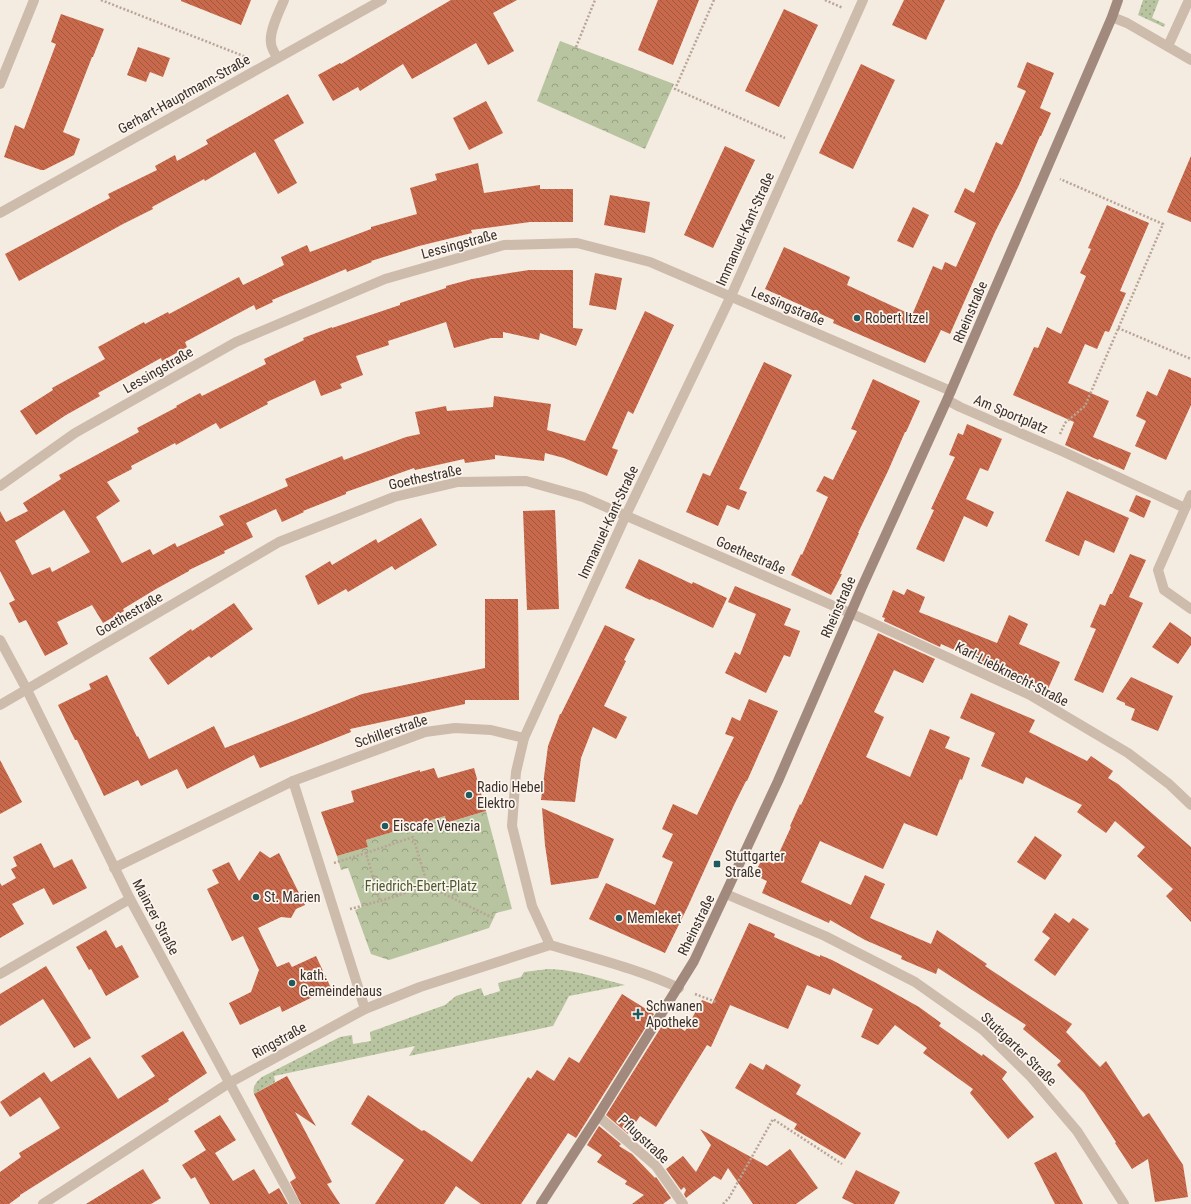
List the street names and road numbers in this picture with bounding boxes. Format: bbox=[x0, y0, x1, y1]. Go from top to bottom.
street label: Gerhart-Hauptmann-Straße bbox=[115, 51, 253, 137]
street label: Immanuel-Kant-Straße bbox=[713, 169, 777, 288]
street label: Lessingstraße bbox=[419, 226, 499, 262]
street label: Rheinstraße bbox=[950, 278, 990, 345]
street label: Lessingstraße bbox=[749, 283, 827, 329]
street label: Lessingstraße bbox=[120, 343, 196, 396]
street label: Am Sportplatz bbox=[972, 391, 1050, 437]
street label: Goethestraße bbox=[387, 461, 463, 493]
street label: Immanuel-Kant-Straße bbox=[575, 463, 641, 581]
street label: Goethestraße bbox=[714, 533, 789, 578]
street label: Rheinstraße bbox=[817, 573, 859, 640]
street label: Goethestraße bbox=[93, 588, 166, 640]
street label: Karl-Liebknecht-Straße bbox=[953, 638, 1072, 710]
street label: Schillerstraße bbox=[352, 711, 430, 751]
street label: Mainzer Straße bbox=[129, 876, 183, 958]
street label: Rheinstraße bbox=[674, 892, 718, 958]
street label: Stuttgarter Straße bbox=[978, 1009, 1060, 1089]
street label: Ringstraße bbox=[249, 1018, 309, 1061]
street label: Pflugstraße bbox=[615, 1111, 673, 1167]

